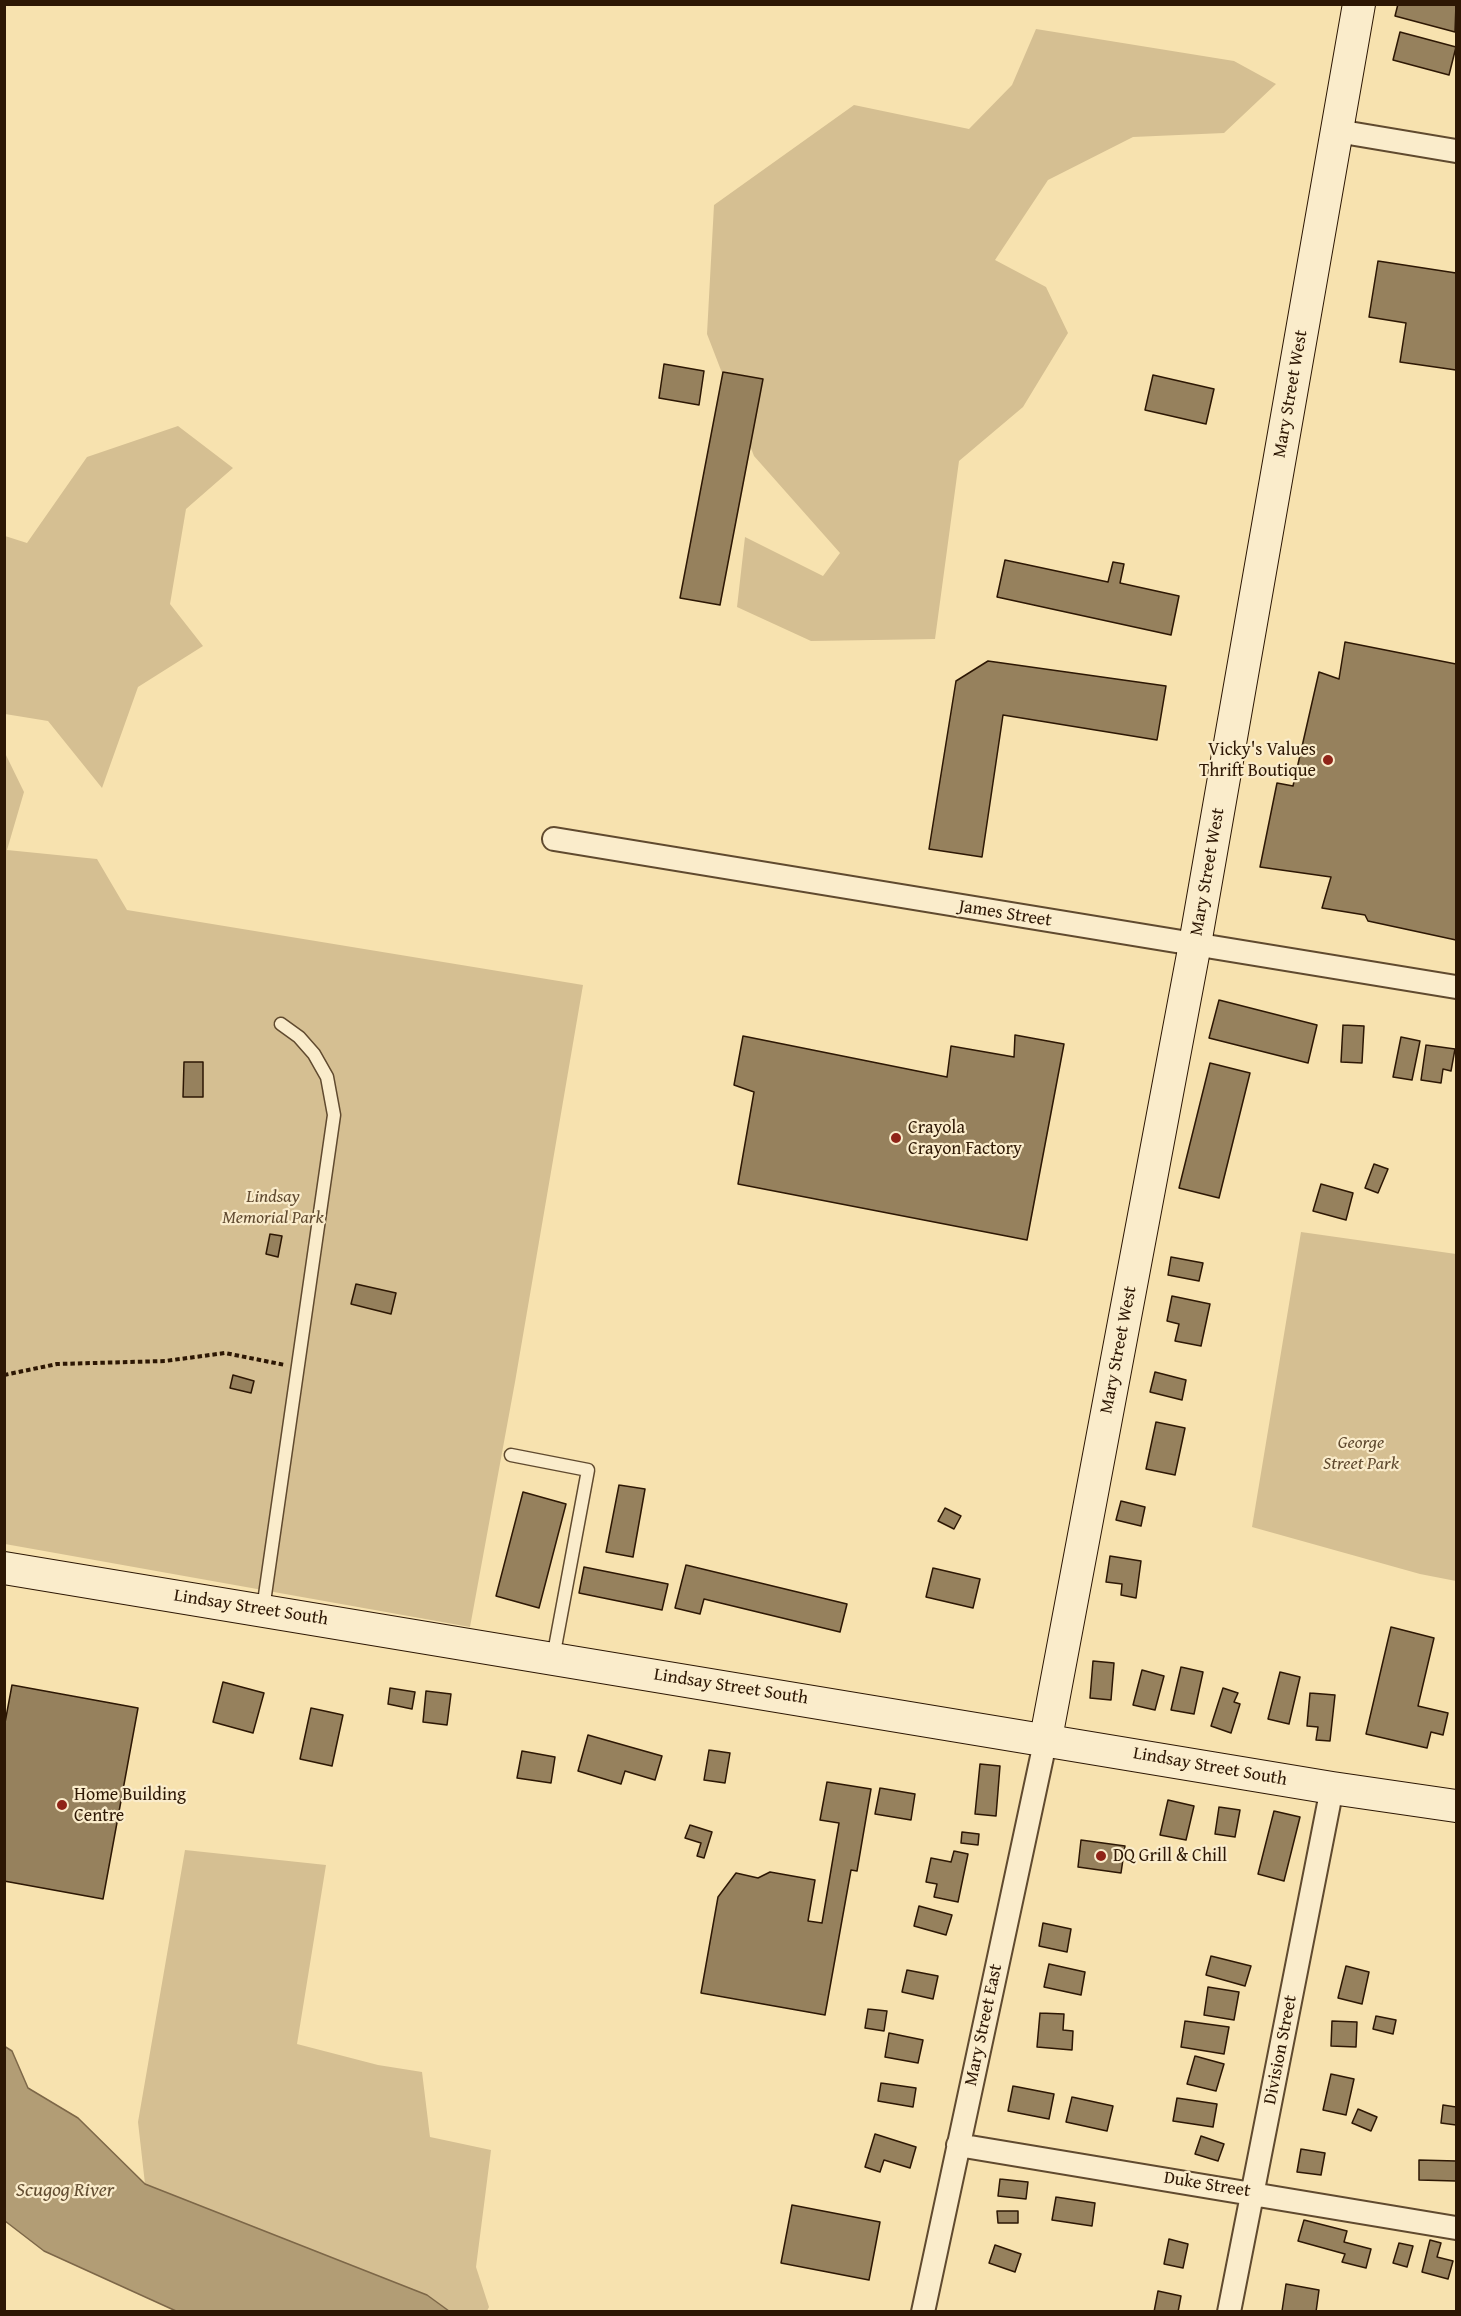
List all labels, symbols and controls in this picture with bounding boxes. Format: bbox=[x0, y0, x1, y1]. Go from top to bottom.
street label: Mary Street West bbox=[1269, 328, 1313, 460]
place label: Vicky's Values Thrift Boutique bbox=[1199, 739, 1316, 782]
marker: Vicky's Values Thrift Boutique bbox=[1321, 753, 1335, 767]
street label: Mary Street West bbox=[1186, 806, 1230, 938]
street label: James Street bbox=[957, 896, 1053, 932]
place label: Crayola Crayon Factory bbox=[908, 1117, 1022, 1160]
marker: Crayola Crayon Factory bbox=[889, 1131, 903, 1145]
park label: Lindsay Memorial Park bbox=[222, 1186, 324, 1228]
street label: Mary Street West bbox=[1096, 1284, 1142, 1416]
park label: George Street Park bbox=[1323, 1432, 1399, 1474]
street label: Lindsay Street South bbox=[172, 1585, 330, 1631]
street label: Lindsay Street South bbox=[652, 1664, 810, 1710]
street label: Lindsay Street South bbox=[1131, 1743, 1289, 1791]
place label: Home Building Centre bbox=[74, 1784, 186, 1826]
marker: Home Building Centre bbox=[55, 1798, 69, 1812]
place label: DQ Grill & Chill bbox=[1113, 1845, 1227, 1867]
marker: DQ Grill & Chill bbox=[1094, 1849, 1108, 1863]
street label: Mary Street East bbox=[961, 1962, 1007, 2088]
street label: Division Street bbox=[1260, 1993, 1302, 2107]
street label: Duke Street bbox=[1162, 2167, 1252, 2203]
water label: Scugog River bbox=[16, 2179, 114, 2203]

